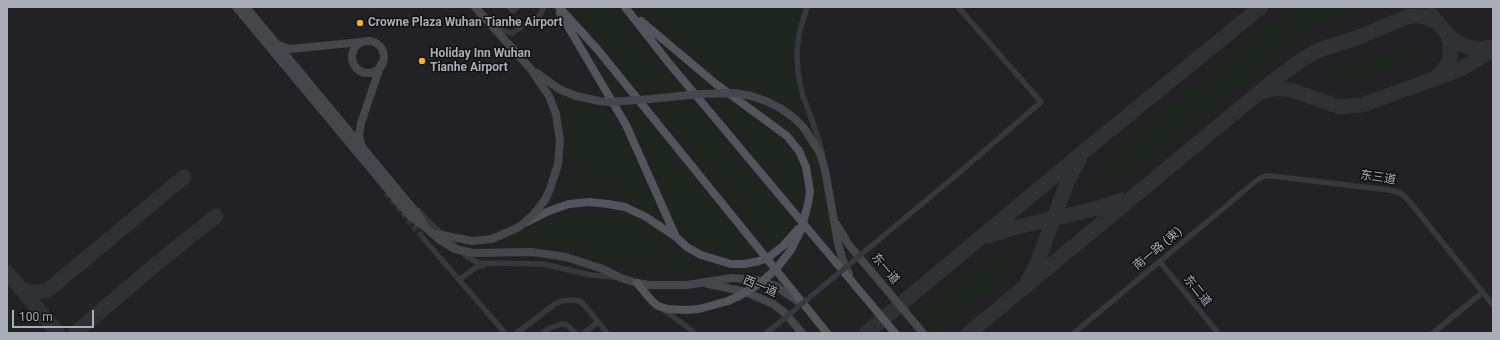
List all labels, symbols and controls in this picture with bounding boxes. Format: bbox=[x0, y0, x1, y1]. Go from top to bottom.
place label: Crowne Plaza Wuhan Tianhe Airport bbox=[368, 16, 562, 30]
marker: Crowne Plaza Wuhan Tianhe Airport bbox=[355, 18, 365, 28]
place label: Holiday Inn Wuhan Tianhe Airport bbox=[430, 47, 531, 75]
marker: Holiday Inn Wuhan Tianhe Airport bbox=[417, 56, 427, 66]
street label: 东三道 bbox=[1359, 168, 1397, 188]
street label: 南一路 (東) bbox=[1131, 224, 1185, 274]
street label: 东一道 bbox=[868, 251, 902, 287]
street label: 东二道 bbox=[1180, 272, 1214, 310]
street label: 西一道 bbox=[741, 273, 779, 301]
scale bar bbox=[14, 302, 96, 328]
text: 100 m bbox=[19, 310, 53, 324]

